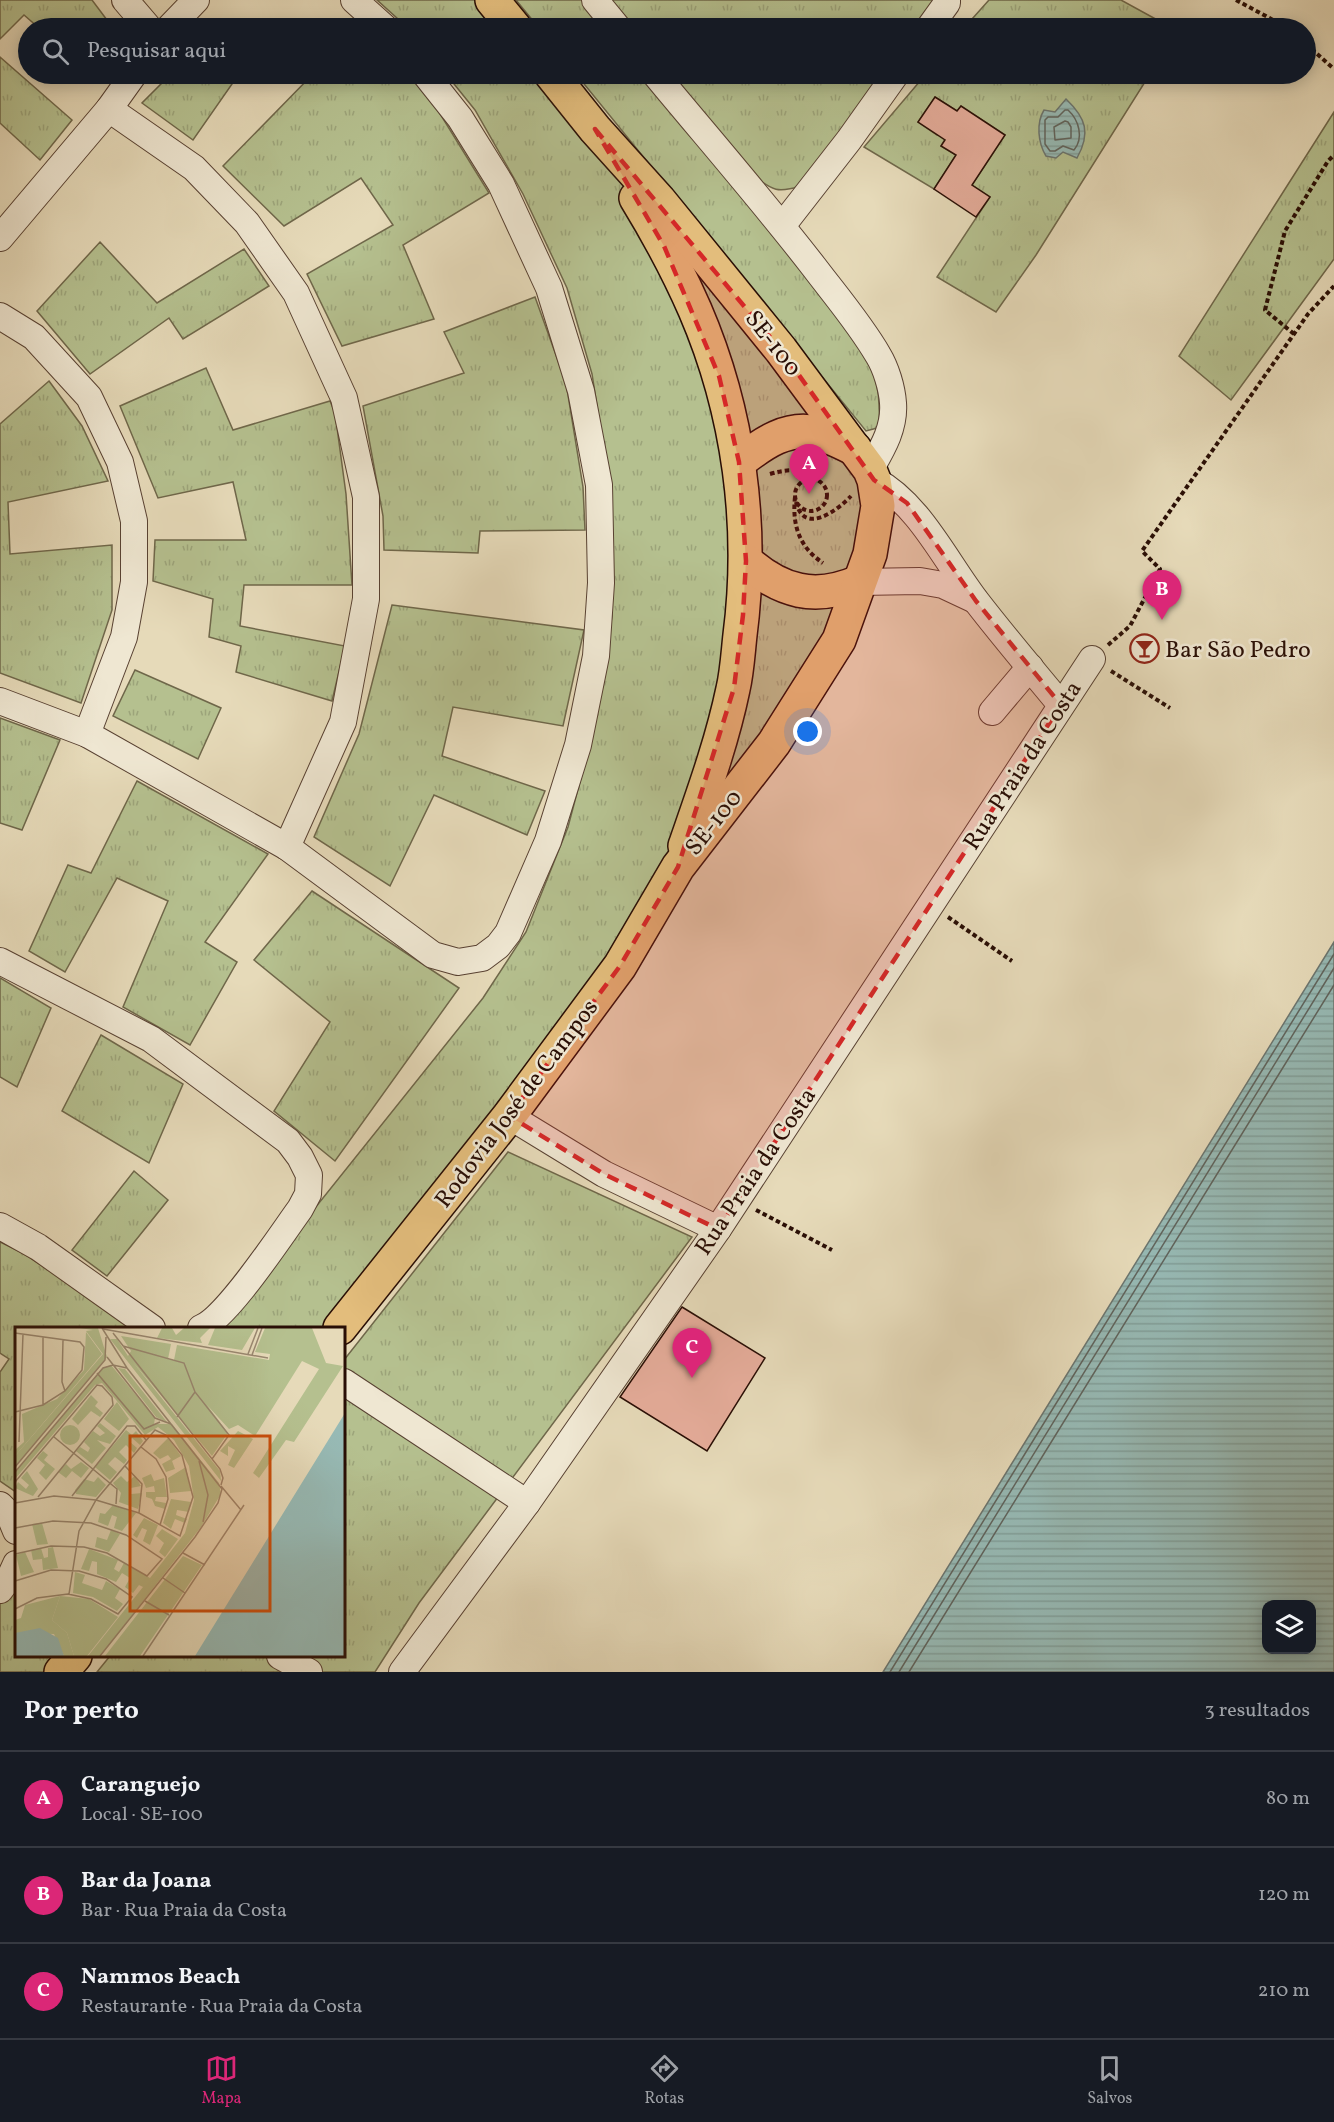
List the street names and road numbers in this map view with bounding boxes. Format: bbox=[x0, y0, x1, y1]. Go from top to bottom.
street label: SE-100 bbox=[736, 304, 809, 385]
street label: Rua Praia da Costa bbox=[956, 675, 1091, 858]
street label: SE-100 bbox=[678, 783, 751, 864]
street label: Rodovia José de Campos bbox=[428, 993, 608, 1216]
street label: Rua Praia da Costa bbox=[688, 1081, 826, 1263]

